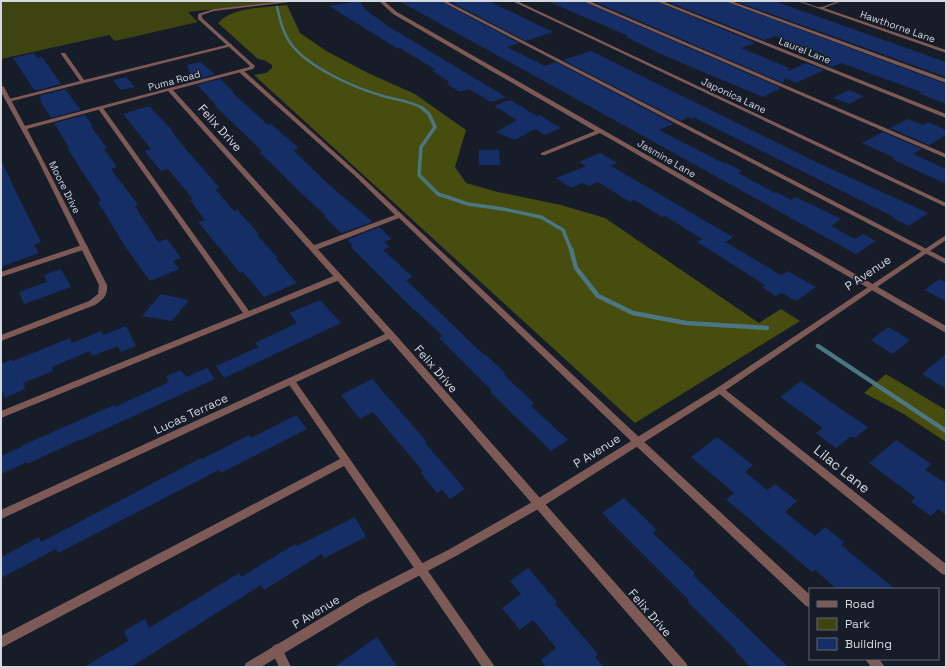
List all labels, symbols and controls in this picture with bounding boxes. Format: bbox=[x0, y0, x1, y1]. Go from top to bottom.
street label: Hawthorne Lane bbox=[858, 8, 937, 45]
street label: Laurel Lane bbox=[777, 34, 833, 67]
street label: Puma Road bbox=[147, 67, 202, 94]
street label: Japonica Lane bbox=[699, 75, 768, 116]
street label: Felix Drive bbox=[195, 101, 245, 155]
street label: Jasmine Lane bbox=[635, 136, 698, 180]
street label: Moore Drive bbox=[46, 159, 83, 216]
street label: P Avenue bbox=[842, 252, 894, 294]
street label: Felix Drive bbox=[411, 342, 461, 396]
street label: Lucas Terrace bbox=[151, 390, 231, 438]
street label: P Avenue bbox=[570, 430, 624, 472]
street label: Lilac Lane bbox=[810, 441, 874, 497]
street label: Felix Drive bbox=[625, 586, 675, 640]
legend bbox=[809, 588, 939, 660]
street label: P Avenue bbox=[289, 592, 343, 632]
text: Road bbox=[845, 596, 874, 612]
text: Park bbox=[845, 616, 870, 632]
text: Building bbox=[845, 636, 892, 652]

